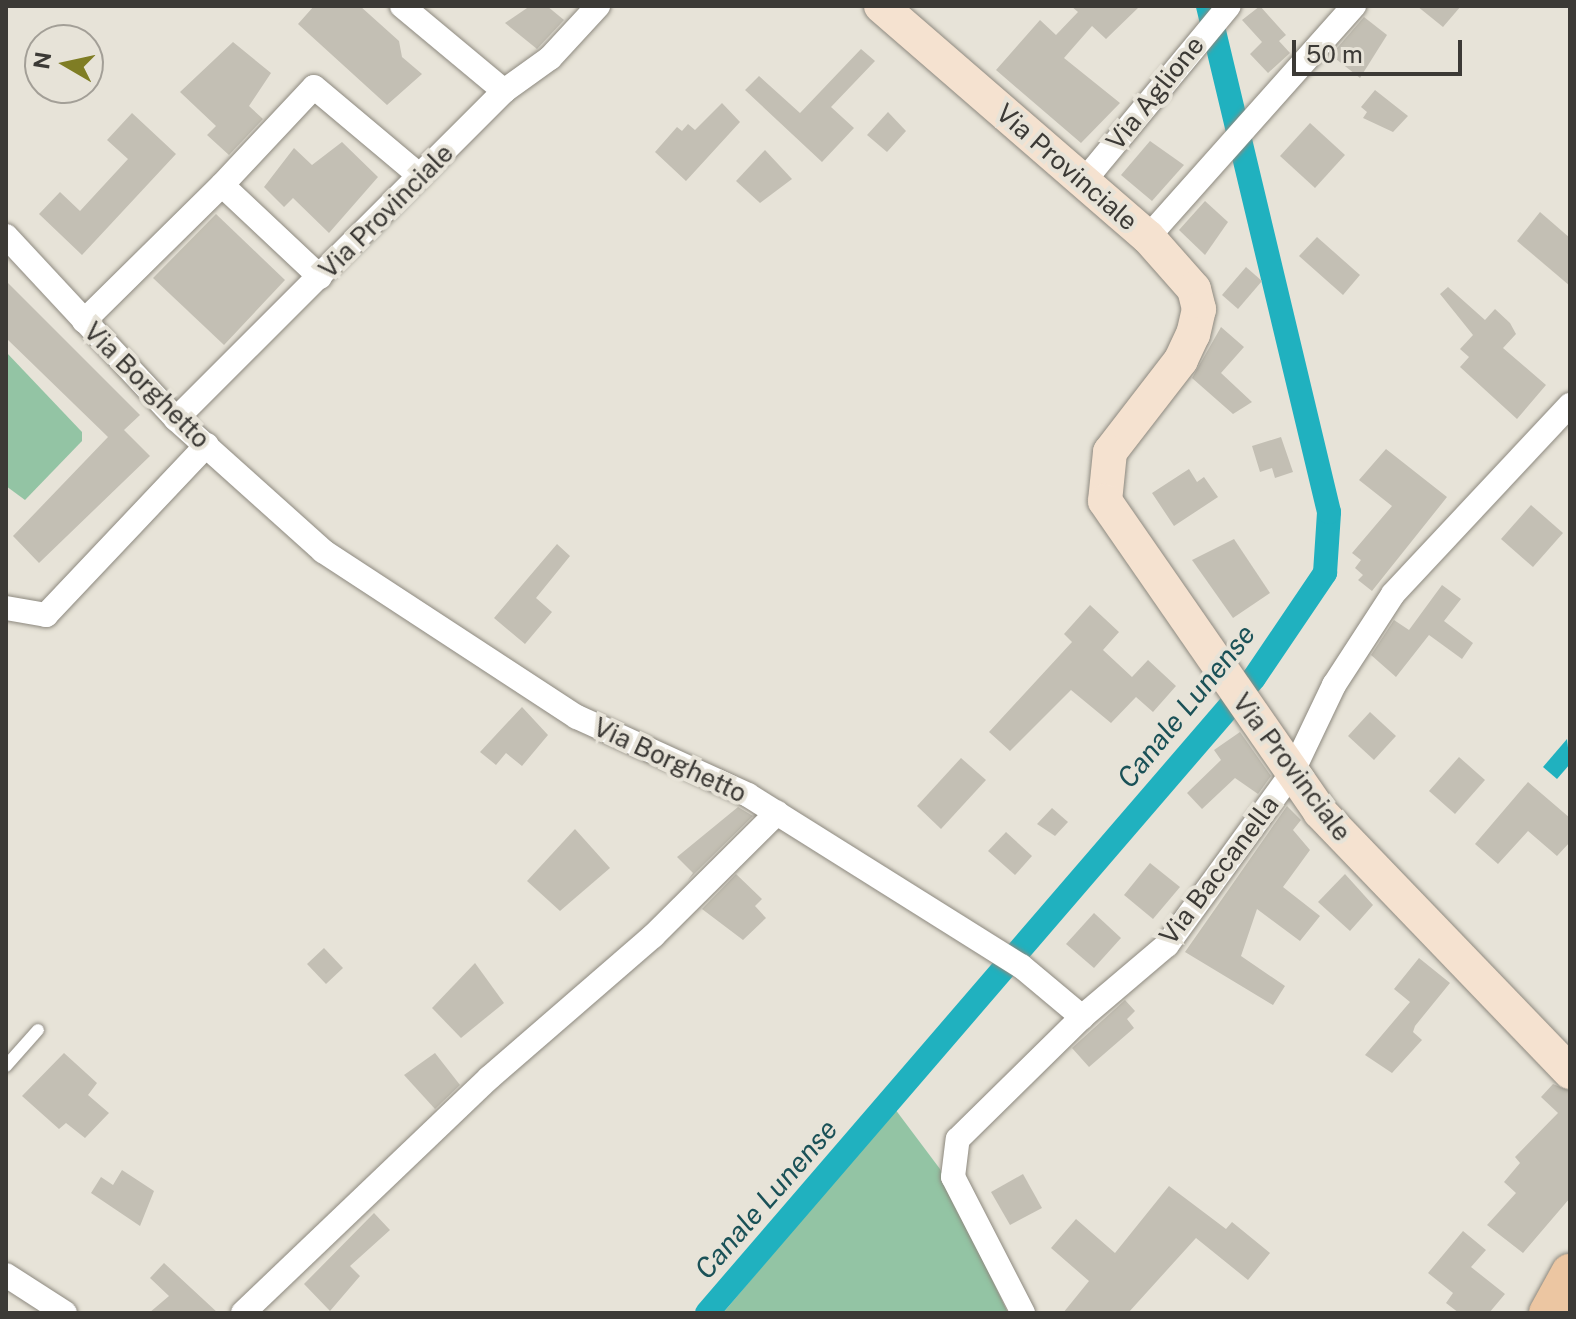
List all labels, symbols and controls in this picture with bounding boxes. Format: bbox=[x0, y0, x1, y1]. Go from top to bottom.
north arrow bbox=[24, 24, 104, 104]
scale bar bbox=[1296, 24, 1466, 74]
street label: Via Aglione bbox=[1100, 30, 1210, 156]
text: 50 m bbox=[1306, 40, 1363, 68]
text: N bbox=[28, 50, 56, 71]
street label: Via Provinciale bbox=[990, 97, 1144, 237]
street label: Via Provinciale bbox=[312, 137, 460, 285]
street label: Via Borghetto bbox=[78, 316, 216, 454]
water label: Canale Lunense bbox=[1110, 618, 1262, 794]
street label: Via Provinciale bbox=[1226, 687, 1358, 847]
street label: Via Borghetto bbox=[589, 711, 751, 809]
street label: Via Baccanella bbox=[1153, 789, 1285, 951]
water label: Canale Lunense bbox=[688, 1112, 844, 1286]

